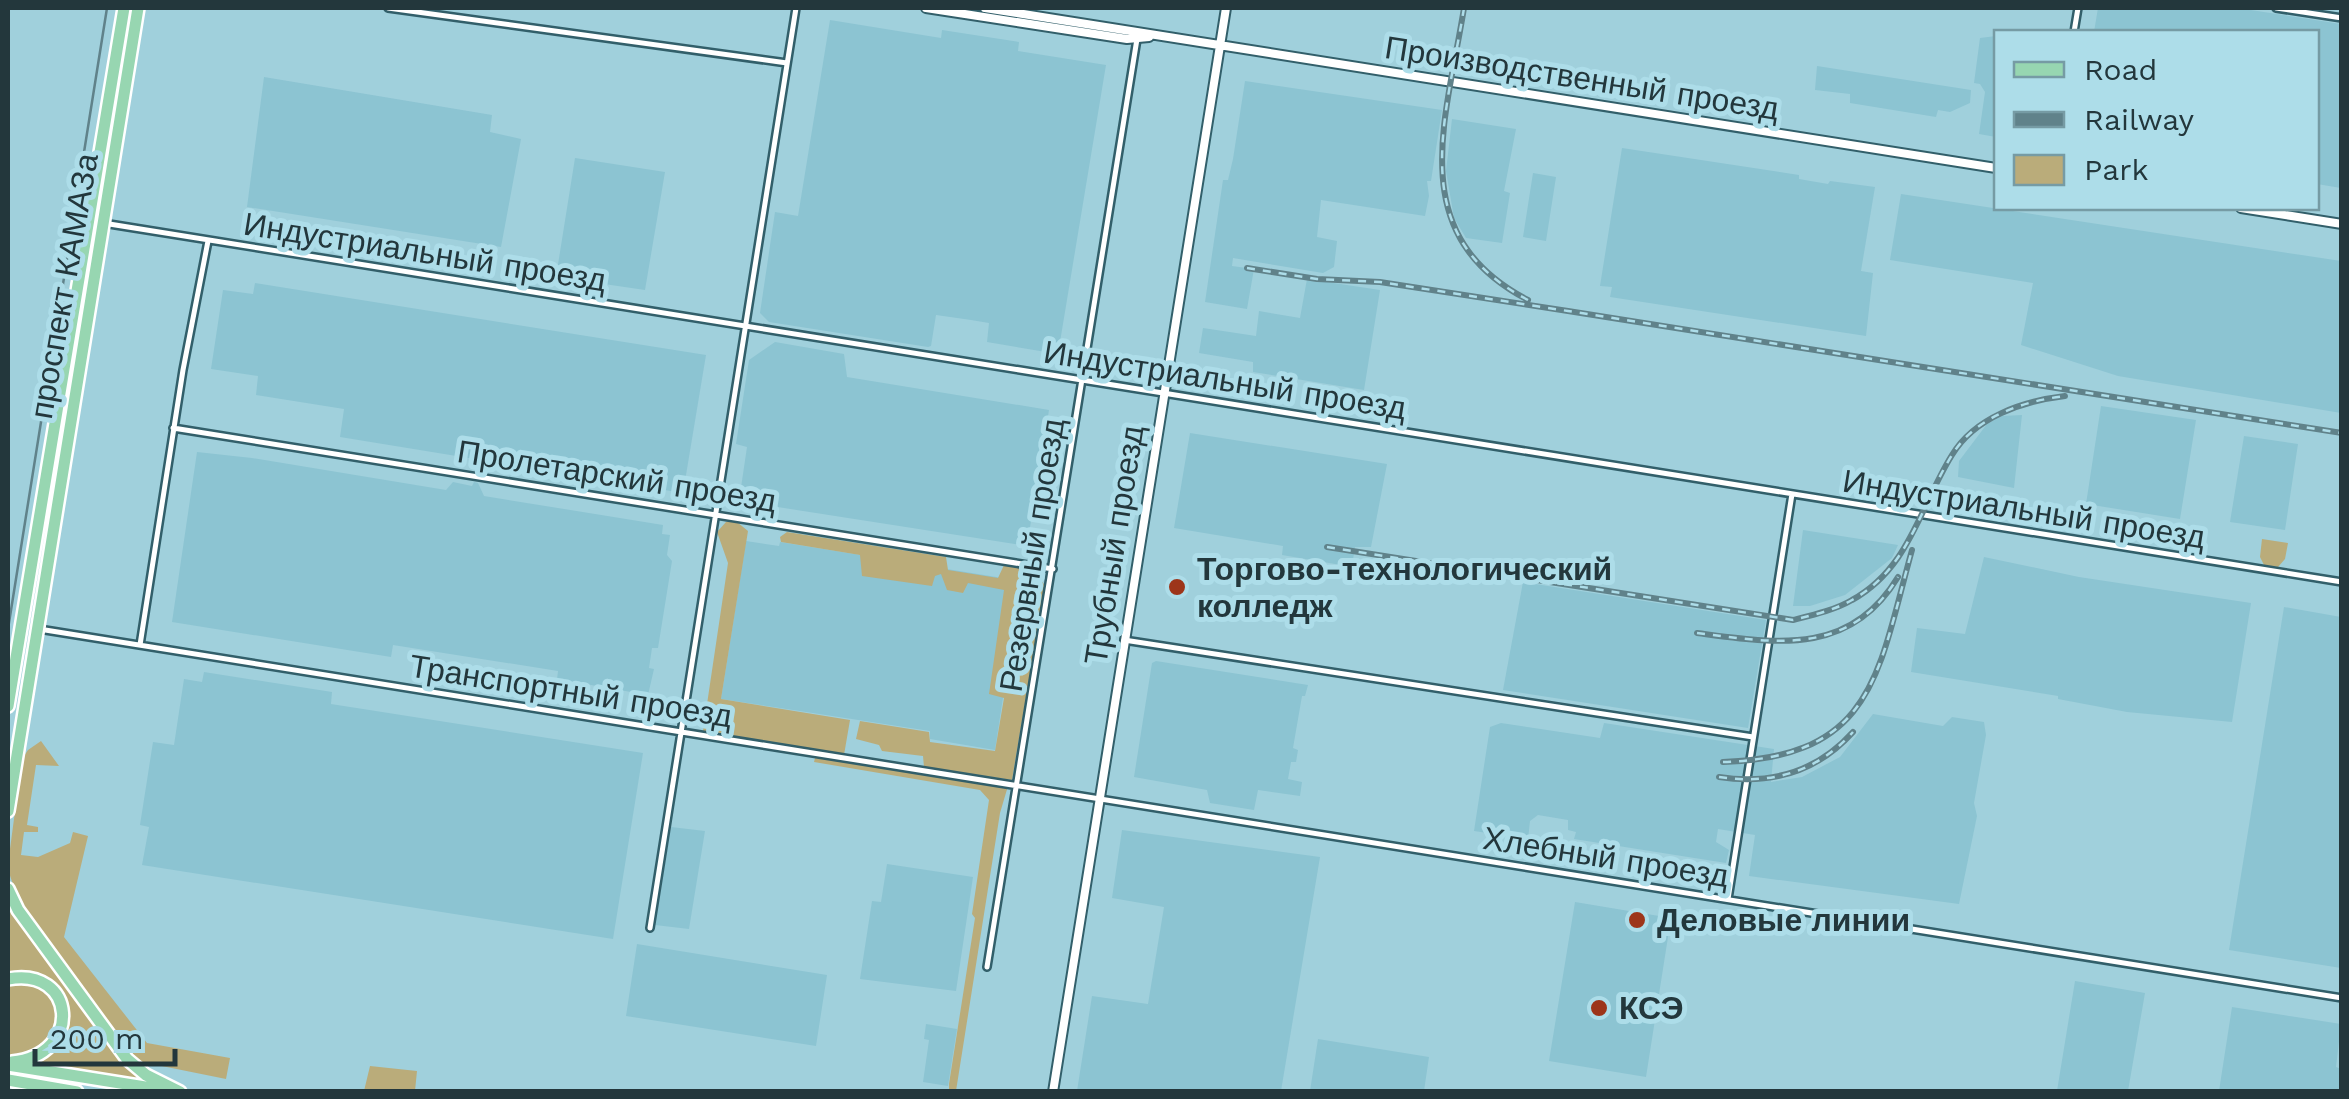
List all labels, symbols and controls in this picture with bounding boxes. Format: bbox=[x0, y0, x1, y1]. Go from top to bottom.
street label: Производственный проезд bbox=[1382, 28, 1782, 128]
legend bbox=[1994, 30, 2319, 210]
text: Road bbox=[2084, 52, 2157, 87]
text: Railway bbox=[2084, 102, 2194, 137]
street label: проспект КАМАЗа bbox=[22, 150, 106, 422]
text: Park bbox=[2084, 152, 2149, 187]
street label: Индустриальный проезд bbox=[241, 205, 609, 299]
street label: Индустриальный проезд bbox=[1041, 333, 1409, 427]
street label: Резервный проезд bbox=[992, 415, 1072, 694]
street label: Трубный проезд bbox=[1076, 422, 1152, 667]
street label: Пролетарский проезд bbox=[455, 432, 780, 520]
street label: Индустриальный проезд bbox=[1840, 462, 2208, 556]
place label: Торгово-технологический колледж bbox=[1197, 550, 1612, 625]
marker: Торгово-технологический колледж bbox=[1166, 576, 1188, 598]
street label: Транспортный проезд bbox=[407, 647, 735, 735]
street label: Хлебный проезд bbox=[1481, 819, 1732, 895]
place label: Деловые линии bbox=[1657, 901, 1910, 939]
marker: Деловые линии bbox=[1626, 909, 1648, 931]
place label: КСЭ bbox=[1619, 989, 1684, 1027]
marker: КСЭ bbox=[1588, 997, 1610, 1019]
scale bar bbox=[35, 1004, 175, 1066]
text: 200 m bbox=[50, 1021, 144, 1056]

